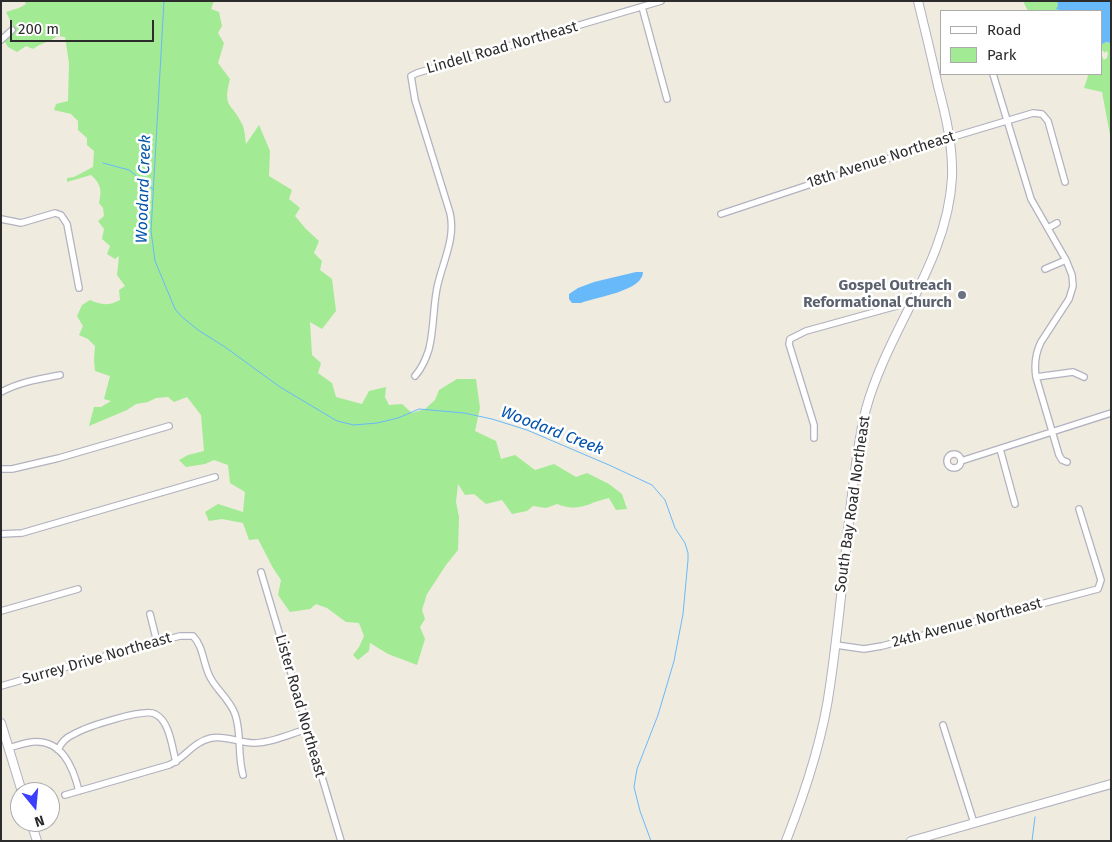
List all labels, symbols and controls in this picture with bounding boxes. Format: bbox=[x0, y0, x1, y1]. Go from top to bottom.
scale bar bbox=[12, 10, 156, 42]
legend bbox=[940, 10, 1102, 75]
street label: Lindell Road Northeast bbox=[424, 18, 580, 78]
text: 200 m bbox=[18, 20, 59, 38]
text: Road bbox=[987, 21, 1022, 39]
text: Park bbox=[987, 46, 1017, 64]
street label: 18th Avenue Northeast bbox=[805, 128, 957, 192]
water label: Woodard Creek bbox=[133, 134, 155, 244]
place label: Gospel Outreach Reformational Church bbox=[803, 277, 952, 312]
marker: Gospel Outreach Reformational Church bbox=[956, 289, 968, 301]
water label: Woodard Creek bbox=[498, 403, 606, 459]
street label: South Bay Road Northeast bbox=[832, 414, 874, 594]
street label: 24th Avenue Northeast bbox=[890, 594, 1044, 652]
street label: Surrey Drive Northeast bbox=[20, 629, 174, 689]
street label: Lister Road Northeast bbox=[271, 632, 329, 780]
north arrow bbox=[10, 782, 60, 832]
text: N bbox=[32, 811, 46, 830]

